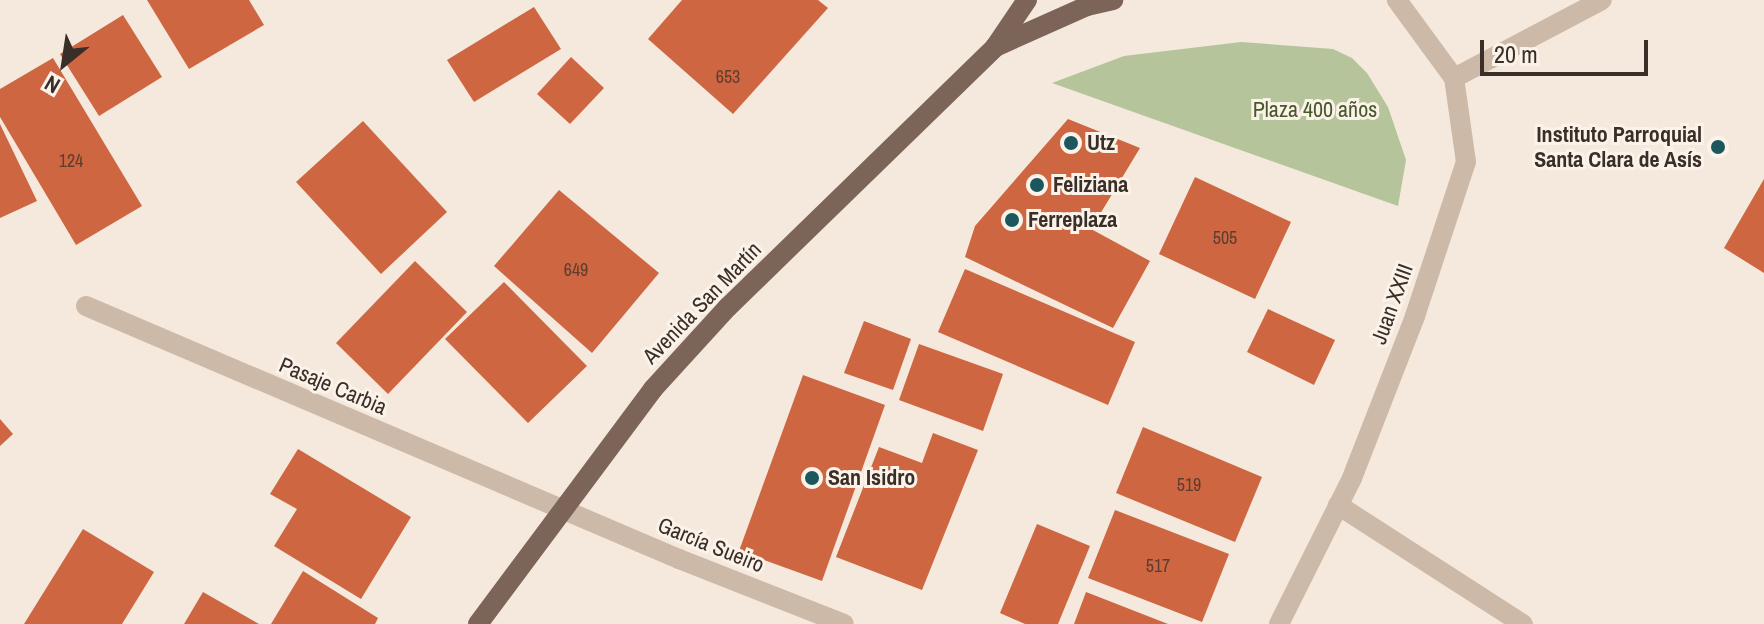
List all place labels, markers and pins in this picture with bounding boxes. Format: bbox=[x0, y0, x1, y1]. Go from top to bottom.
place label: Instituto Parroquial Santa Clara de Asís bbox=[1534, 121, 1702, 172]
place label: Utz bbox=[1087, 130, 1115, 156]
marker: Utz bbox=[1062, 134, 1080, 152]
marker: Instituto Parroquial Santa Clara de Asís bbox=[1709, 138, 1727, 156]
place label: Feliziana bbox=[1053, 172, 1128, 198]
marker: Feliziana bbox=[1028, 176, 1046, 194]
place label: Ferreplaza bbox=[1028, 207, 1117, 233]
marker: Ferreplaza bbox=[1003, 211, 1021, 229]
place label: San Isidro bbox=[828, 465, 915, 491]
marker: San Isidro bbox=[803, 469, 821, 487]

